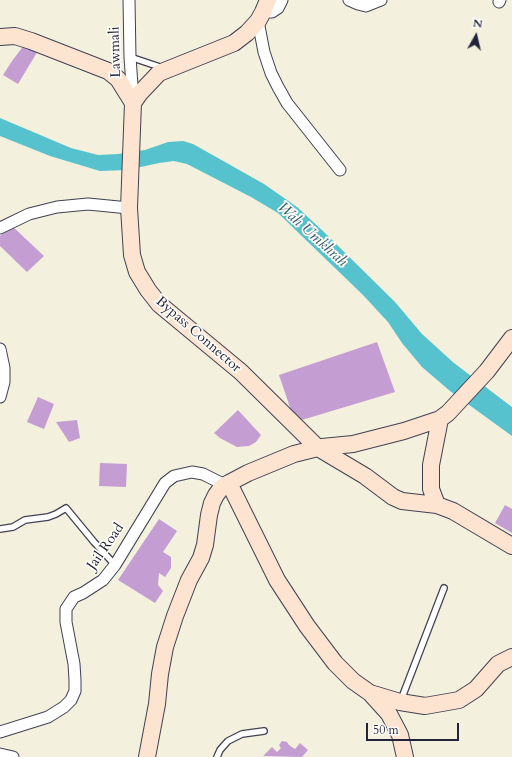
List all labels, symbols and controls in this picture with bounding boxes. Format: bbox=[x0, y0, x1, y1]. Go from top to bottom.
north arrow bbox=[456, 16, 496, 56]
text: N bbox=[472, 16, 484, 32]
street label: Lawmali bbox=[107, 26, 125, 78]
water label: Wah Umkhrah bbox=[273, 199, 351, 271]
street label: Bypass Connector bbox=[152, 293, 244, 377]
street label: Jail Road bbox=[84, 521, 128, 573]
scale bar bbox=[368, 715, 461, 741]
text: 50 m bbox=[373, 722, 399, 738]

